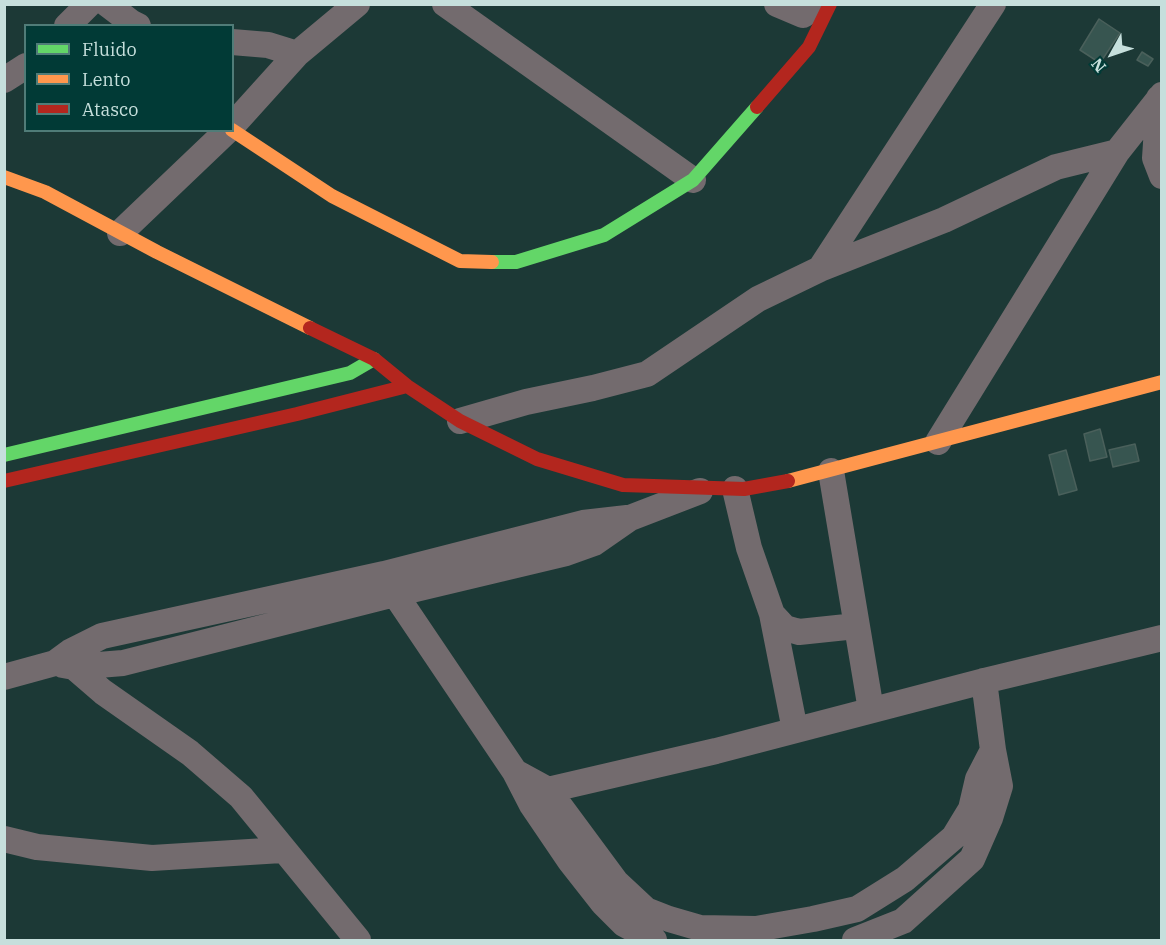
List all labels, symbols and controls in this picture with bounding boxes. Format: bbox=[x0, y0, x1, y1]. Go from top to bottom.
legend bbox=[24, 24, 234, 132]
north arrow bbox=[1082, 24, 1142, 84]
text: Fluido bbox=[82, 38, 137, 61]
text: N bbox=[1086, 54, 1110, 77]
text: Lento bbox=[82, 68, 130, 91]
text: Atasco bbox=[82, 98, 138, 121]

